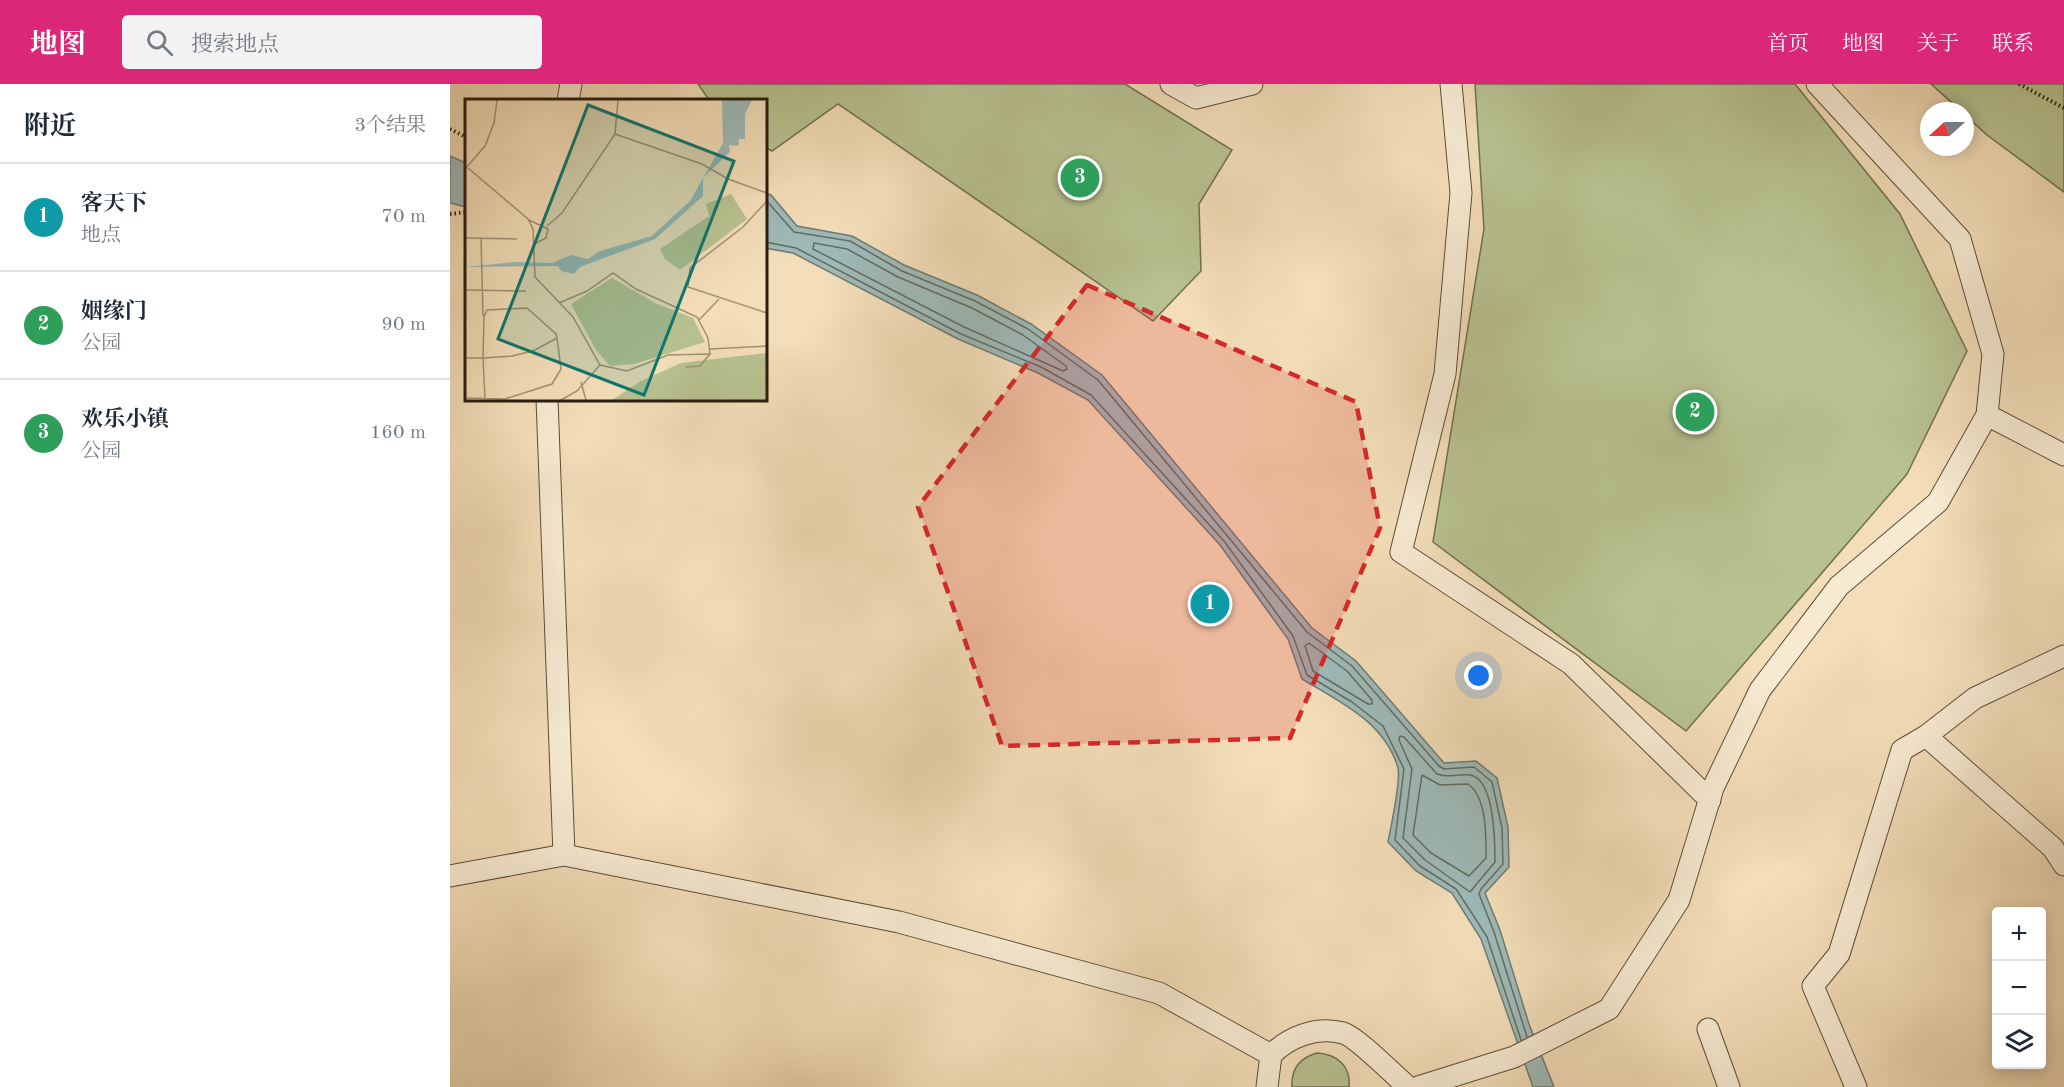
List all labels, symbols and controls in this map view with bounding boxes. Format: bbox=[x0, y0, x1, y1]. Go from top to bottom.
search box bbox=[122, 15, 542, 69]
icon: search bbox=[143, 26, 176, 59]
text: 地图 bbox=[30, 32, 86, 60]
text: 搜索地点 bbox=[191, 34, 279, 56]
text: 首页 bbox=[1767, 34, 1809, 55]
text: 地图 bbox=[1842, 34, 1884, 55]
text: 关于 bbox=[1917, 34, 1959, 55]
text: 联系 bbox=[1992, 34, 2034, 55]
inset map bbox=[465, 99, 766, 400]
north arrow bbox=[1920, 102, 1974, 156]
text: 附近 bbox=[24, 114, 76, 140]
text: 3个结果 bbox=[354, 116, 426, 136]
pin: 3 bbox=[1060, 156, 1100, 200]
text: 客天下 bbox=[81, 193, 147, 215]
text: 1 bbox=[38, 207, 49, 227]
text: 70 m bbox=[381, 207, 426, 227]
text: 地点 bbox=[81, 226, 121, 246]
text: 姻缘门 bbox=[81, 301, 147, 323]
text: 2 bbox=[38, 315, 49, 335]
text: 90 m bbox=[381, 315, 426, 335]
text: 公园 bbox=[81, 334, 121, 354]
pin: 2 bbox=[1676, 390, 1714, 434]
text: 欢乐小镇 bbox=[81, 409, 169, 431]
text: 3 bbox=[38, 423, 49, 443]
text: 160 m bbox=[370, 423, 426, 443]
text: 公园 bbox=[81, 442, 121, 462]
pin: 1 bbox=[1190, 582, 1230, 626]
your location bbox=[1464, 661, 1493, 690]
map controls bbox=[1992, 907, 2046, 1069]
button: + bbox=[1992, 907, 2046, 961]
button: − bbox=[1992, 961, 2046, 1015]
button: layers bbox=[1992, 1015, 2046, 1069]

